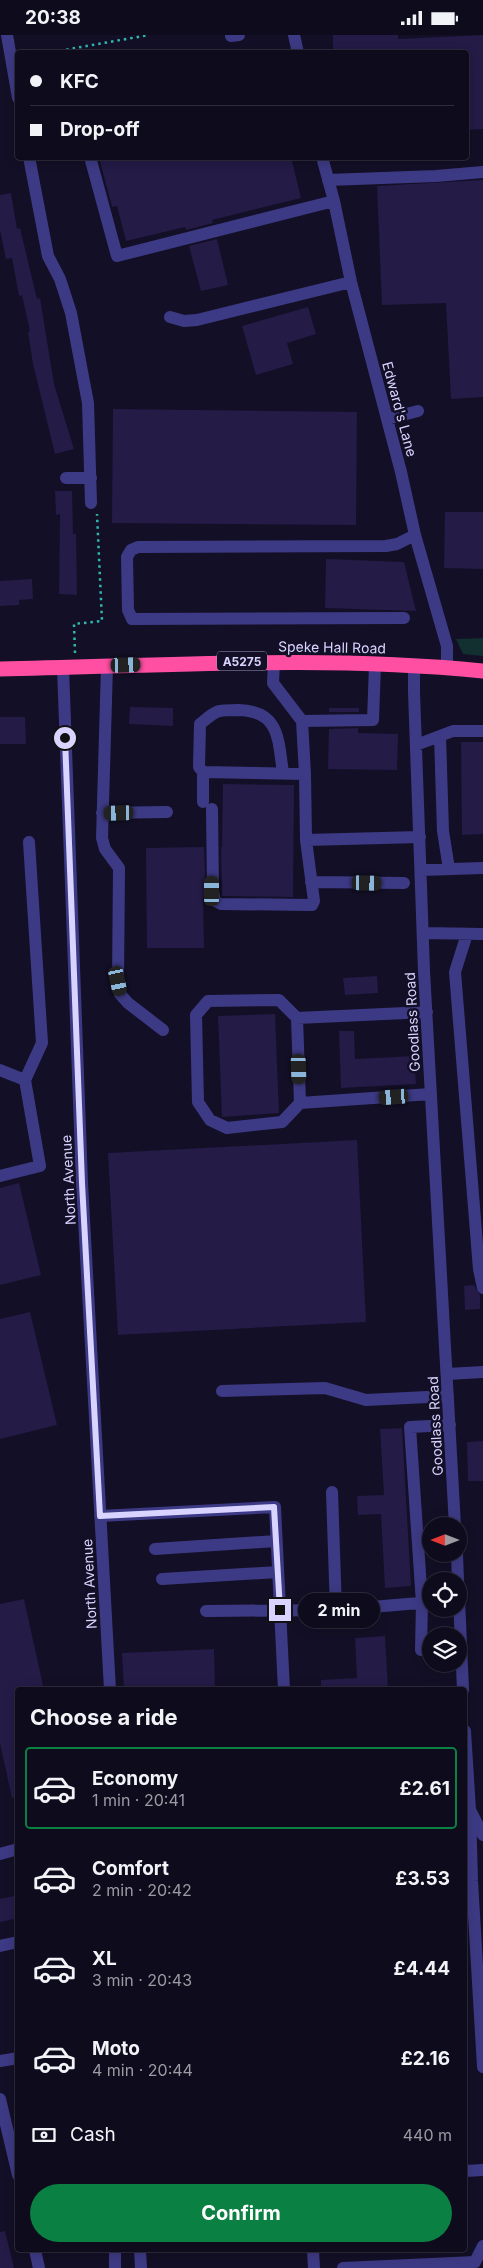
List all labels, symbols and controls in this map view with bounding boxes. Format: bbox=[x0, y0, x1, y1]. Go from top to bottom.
text: 20:38 bbox=[25, 6, 81, 29]
text: KFC bbox=[60, 70, 99, 93]
text: Drop-off bbox=[60, 118, 140, 141]
street label: Edward's Lane bbox=[379, 360, 421, 458]
street label: Speke Hall Road bbox=[278, 638, 386, 656]
road number: A5275 bbox=[217, 651, 267, 671]
car bbox=[110, 657, 141, 673]
route start bbox=[54, 727, 76, 749]
car bbox=[103, 805, 134, 821]
car bbox=[351, 875, 382, 891]
car bbox=[204, 876, 219, 906]
car bbox=[107, 965, 128, 997]
street label: Goodlass Road bbox=[401, 972, 423, 1072]
car bbox=[290, 1054, 307, 1084]
car bbox=[378, 1088, 409, 1106]
street label: North Avenue bbox=[57, 1134, 79, 1226]
street label: Goodlass Road bbox=[424, 1376, 446, 1476]
north arrow bbox=[422, 1517, 468, 1563]
map controls bbox=[422, 1517, 467, 1672]
street label: North Avenue bbox=[78, 1538, 100, 1630]
button: locate bbox=[422, 1572, 467, 1617]
callout: 2 min bbox=[298, 1593, 380, 1627]
route end bbox=[269, 1599, 291, 1621]
text: 2 min bbox=[318, 1600, 360, 1620]
button: layers bbox=[422, 1627, 467, 1672]
text: Choose a ride bbox=[30, 1704, 178, 1730]
icon: car bbox=[32, 1766, 77, 1811]
text: Economy bbox=[92, 1767, 178, 1790]
text: £2.61 bbox=[400, 1777, 450, 1800]
text: 1 min · 20:41 bbox=[92, 1790, 185, 1810]
icon: car bbox=[32, 1856, 77, 1901]
text: Comfort bbox=[92, 1857, 169, 1880]
text: £3.53 bbox=[395, 1867, 450, 1890]
text: 2 min · 20:42 bbox=[92, 1880, 192, 1900]
icon: car bbox=[32, 1946, 77, 1991]
text: XL bbox=[92, 1947, 117, 1970]
text: £4.44 bbox=[394, 1957, 450, 1980]
text: 3 min · 20:43 bbox=[92, 1970, 192, 1990]
icon: car bbox=[32, 2036, 77, 2081]
text: Moto bbox=[92, 2037, 140, 2060]
text: £2.16 bbox=[401, 2047, 450, 2070]
text: 4 min · 20:44 bbox=[92, 2060, 193, 2080]
icon: cash bbox=[30, 2121, 58, 2149]
text: Cash bbox=[70, 2123, 116, 2146]
text: 440 m bbox=[403, 2125, 452, 2145]
button: Confirm bbox=[30, 2184, 452, 2242]

